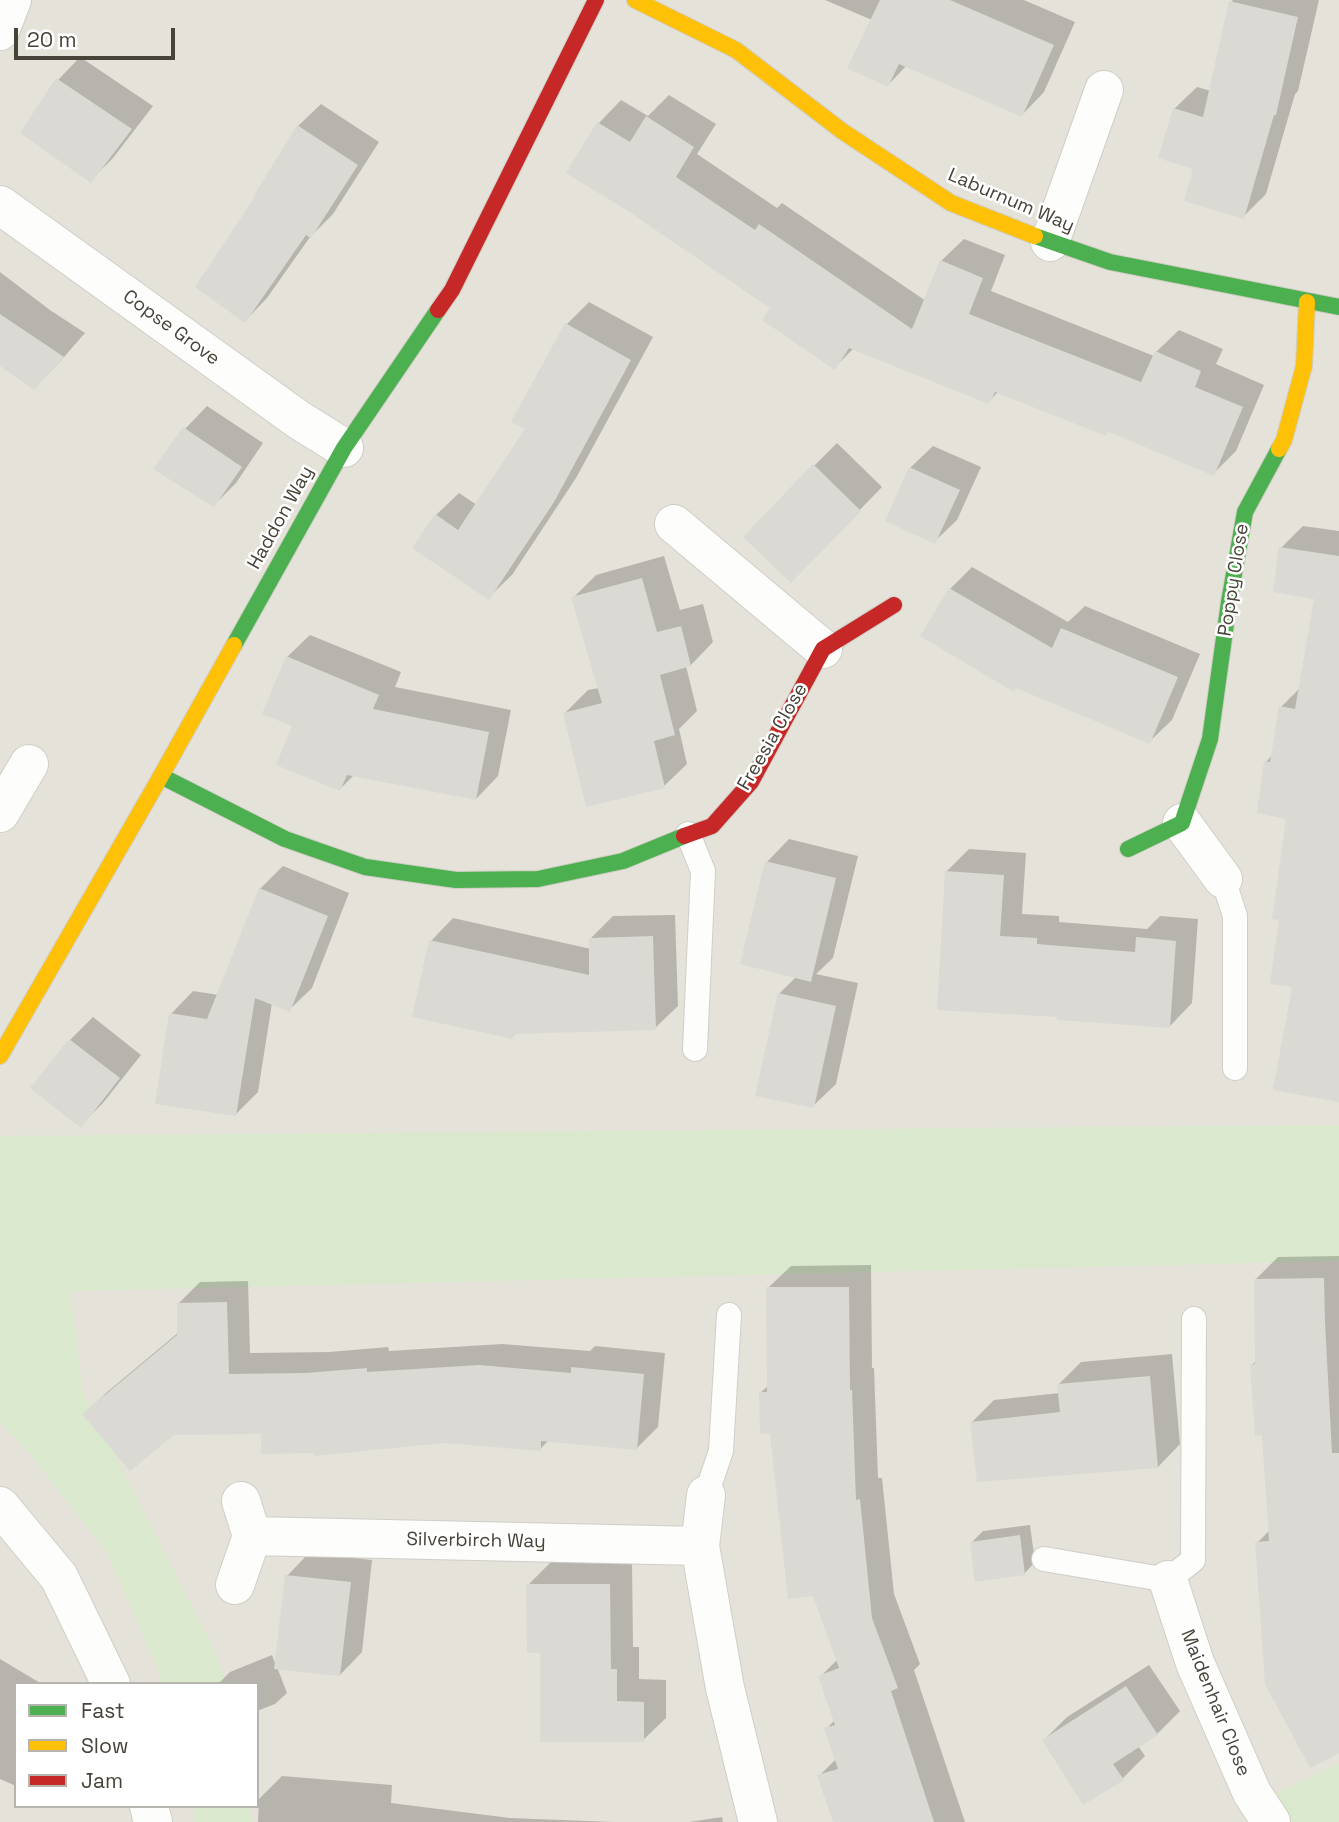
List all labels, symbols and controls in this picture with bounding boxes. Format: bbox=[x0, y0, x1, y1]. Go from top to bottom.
scale bar bbox=[18, 14, 178, 58]
text: 20 m bbox=[27, 26, 77, 53]
street label: Laburnum Way bbox=[944, 164, 1078, 238]
street label: Copse Grove bbox=[118, 285, 224, 371]
street label: Haddon Way bbox=[243, 462, 319, 574]
street label: Poppy Close bbox=[1214, 522, 1254, 638]
street label: Freesia Close bbox=[733, 679, 813, 795]
street label: Silverbirch Way bbox=[406, 1528, 546, 1554]
street label: Maidenhair Close bbox=[1175, 1626, 1255, 1780]
legend bbox=[14, 1682, 259, 1808]
text: Fast bbox=[81, 1697, 125, 1724]
text: Slow bbox=[81, 1732, 129, 1759]
text: Jam bbox=[81, 1767, 123, 1794]

